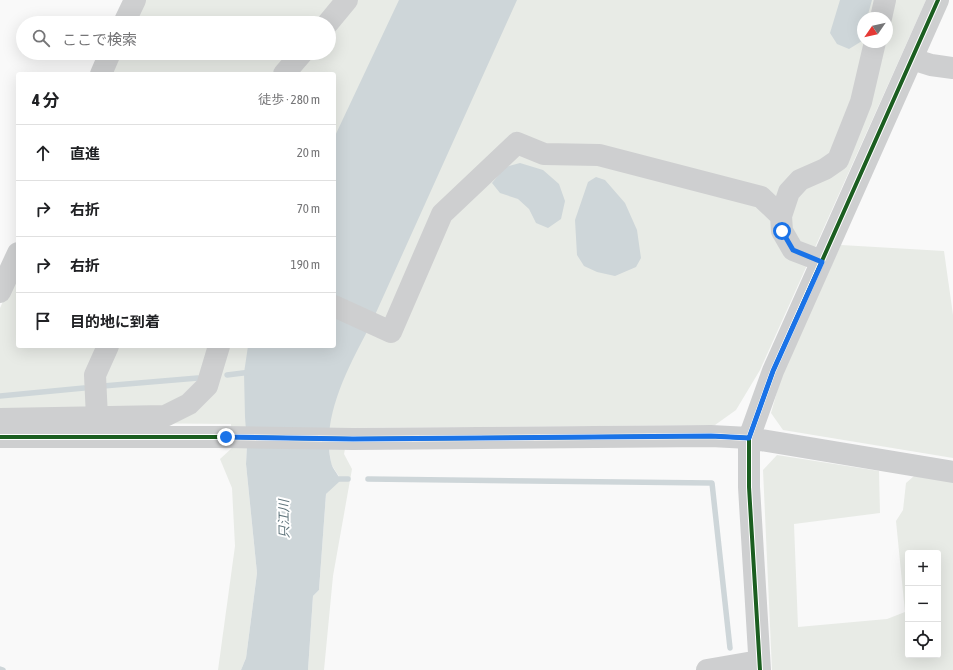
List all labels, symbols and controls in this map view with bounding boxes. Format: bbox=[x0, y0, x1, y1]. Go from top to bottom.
north arrow bbox=[857, 12, 893, 48]
search box bbox=[16, 16, 336, 60]
icon: search bbox=[30, 27, 52, 49]
text: ここで検索 bbox=[62, 31, 137, 48]
text: 4 分 bbox=[32, 90, 59, 110]
text: 徒歩 · 280 m bbox=[258, 92, 320, 107]
icon: ahead bbox=[32, 142, 54, 164]
text: 直進 bbox=[70, 145, 100, 162]
text: 20 m bbox=[297, 145, 320, 160]
icon: right bbox=[32, 198, 54, 220]
text: 右折 bbox=[70, 201, 100, 218]
text: 70 m bbox=[297, 201, 320, 216]
route start bbox=[773, 222, 791, 240]
icon: right bbox=[32, 254, 54, 276]
text: 右折 bbox=[70, 257, 100, 274]
text: 190 m bbox=[291, 257, 320, 272]
icon: arrive bbox=[32, 310, 54, 332]
text: 目的地に到着 bbox=[70, 313, 160, 330]
route end bbox=[217, 428, 235, 446]
water label: 只江川 bbox=[276, 497, 292, 539]
map controls bbox=[905, 550, 941, 658]
button: + bbox=[905, 550, 941, 586]
button: − bbox=[905, 586, 941, 622]
button: locate bbox=[905, 622, 941, 658]

